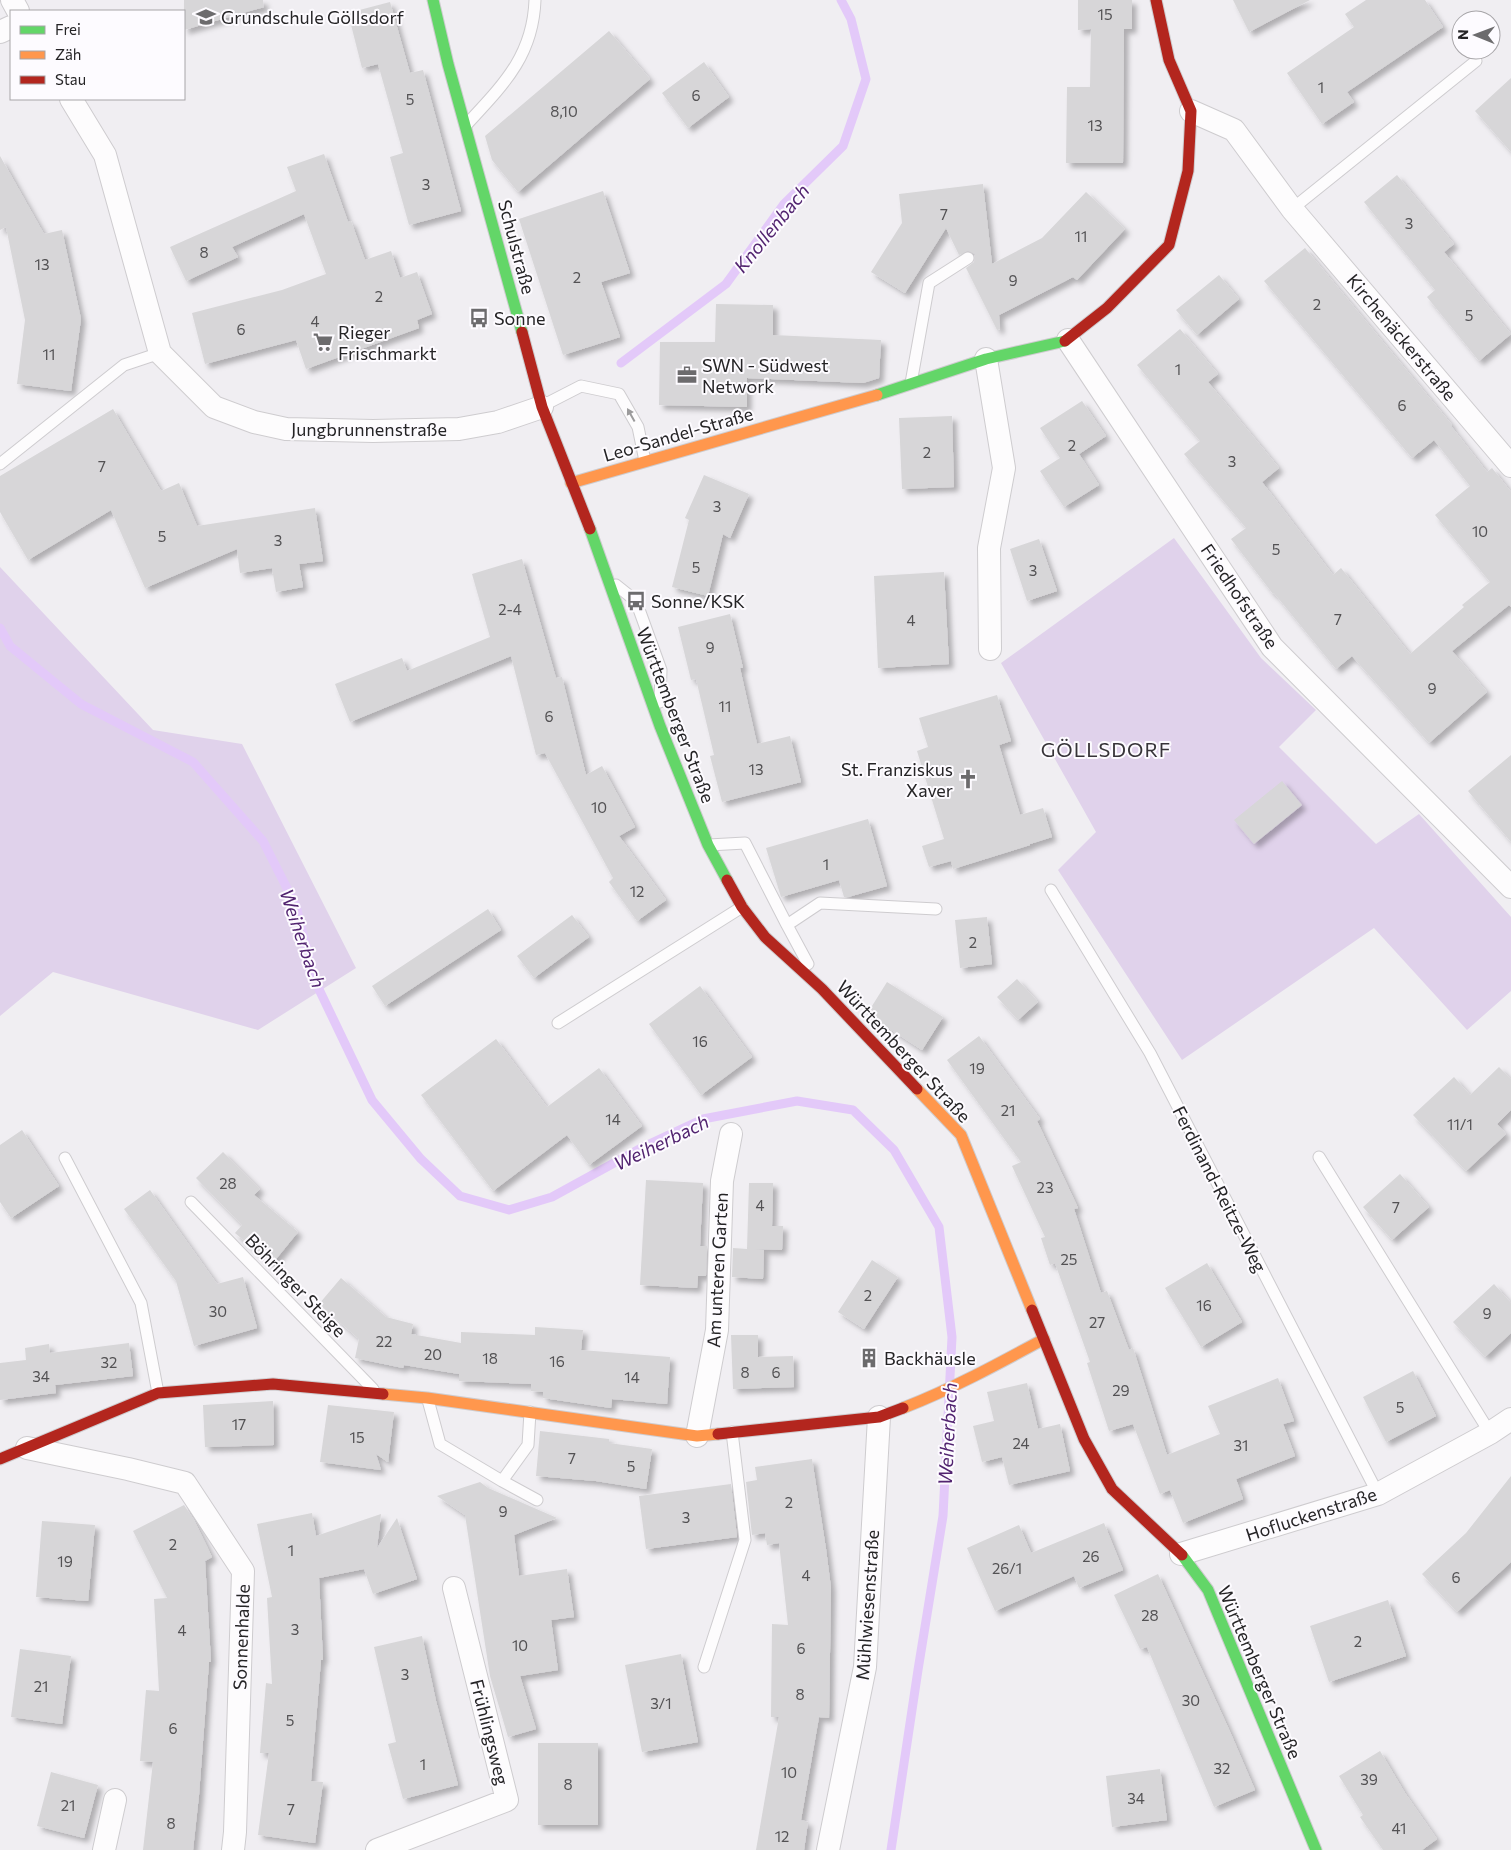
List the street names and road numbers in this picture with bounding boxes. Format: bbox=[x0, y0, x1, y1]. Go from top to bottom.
street label: Schulstraße bbox=[494, 197, 540, 297]
street label: Kirchenäckerstraße bbox=[1342, 269, 1462, 405]
street label: Leo-Sandel-Straße bbox=[600, 402, 756, 466]
street label: Jungbrunnenstraße bbox=[291, 418, 447, 440]
street label: Friedhofstraße bbox=[1197, 539, 1283, 653]
street label: Württemberger Straße bbox=[632, 624, 720, 806]
street label: Württemberger Straße bbox=[832, 975, 976, 1127]
street label: Ferdinand-Reitze-Weg bbox=[1168, 1102, 1272, 1276]
street label: Am unteren Garten bbox=[702, 1192, 732, 1348]
street label: Böhringer Steige bbox=[241, 1229, 351, 1341]
street label: Hofluckenstraße bbox=[1243, 1482, 1379, 1546]
street label: Mühlwiesenstraße bbox=[851, 1529, 883, 1681]
street label: Württemberger Straße bbox=[1214, 1582, 1306, 1762]
street label: Sonnenhalde bbox=[228, 1584, 254, 1690]
street label: Frühlingsweg bbox=[466, 1677, 514, 1787]

